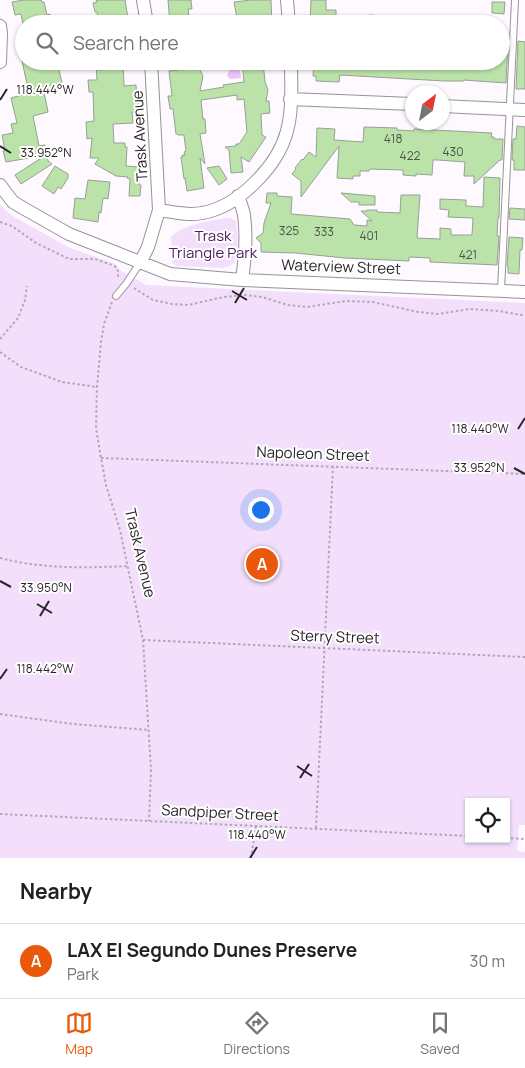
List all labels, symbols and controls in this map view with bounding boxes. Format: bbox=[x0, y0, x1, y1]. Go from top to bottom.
search box bbox=[15, 15, 510, 70]
icon: search bbox=[33, 29, 61, 57]
text: Search here bbox=[73, 30, 179, 56]
text: 118.444°W bbox=[16, 81, 74, 98]
north arrow bbox=[405, 85, 450, 130]
street label: Trask Avenue bbox=[127, 90, 152, 182]
house number: 418 bbox=[384, 130, 402, 147]
house number: 430 bbox=[442, 143, 464, 160]
text: 33.952°N bbox=[21, 144, 71, 161]
house number: 422 bbox=[400, 147, 421, 164]
house number: 325 bbox=[279, 222, 299, 239]
house number: 333 bbox=[314, 223, 334, 240]
park label: Trask Triangle Park bbox=[169, 225, 258, 263]
house number: 401 bbox=[359, 227, 379, 244]
house number: 421 bbox=[459, 246, 477, 263]
street label: Waterview Street bbox=[281, 254, 401, 279]
text: 118.440°W bbox=[451, 420, 510, 437]
street label: Napoleon Street bbox=[256, 441, 370, 466]
text: 33.952°N bbox=[454, 459, 504, 476]
your location bbox=[248, 497, 274, 523]
street label: Trask Avenue bbox=[120, 506, 161, 600]
pin: A bbox=[246, 545, 278, 583]
text: 33.950°N bbox=[20, 579, 72, 596]
street label: Sterry Street bbox=[290, 624, 380, 649]
text: 118.442°W bbox=[16, 660, 74, 677]
map controls bbox=[465, 798, 510, 843]
button: locate bbox=[465, 798, 510, 843]
street label: Sandpiper Street bbox=[161, 799, 279, 826]
text: 118.440°W bbox=[228, 826, 287, 843]
text: Nearby bbox=[20, 877, 92, 905]
text: LAX El Segundo Dunes Preserve bbox=[67, 937, 357, 963]
text: A bbox=[31, 950, 41, 972]
text: 30 m bbox=[470, 950, 505, 972]
text: Park bbox=[67, 963, 99, 985]
tab: Map bbox=[65, 1009, 93, 1058]
tab: Directions bbox=[224, 1009, 290, 1058]
tab: Saved bbox=[420, 1009, 460, 1058]

